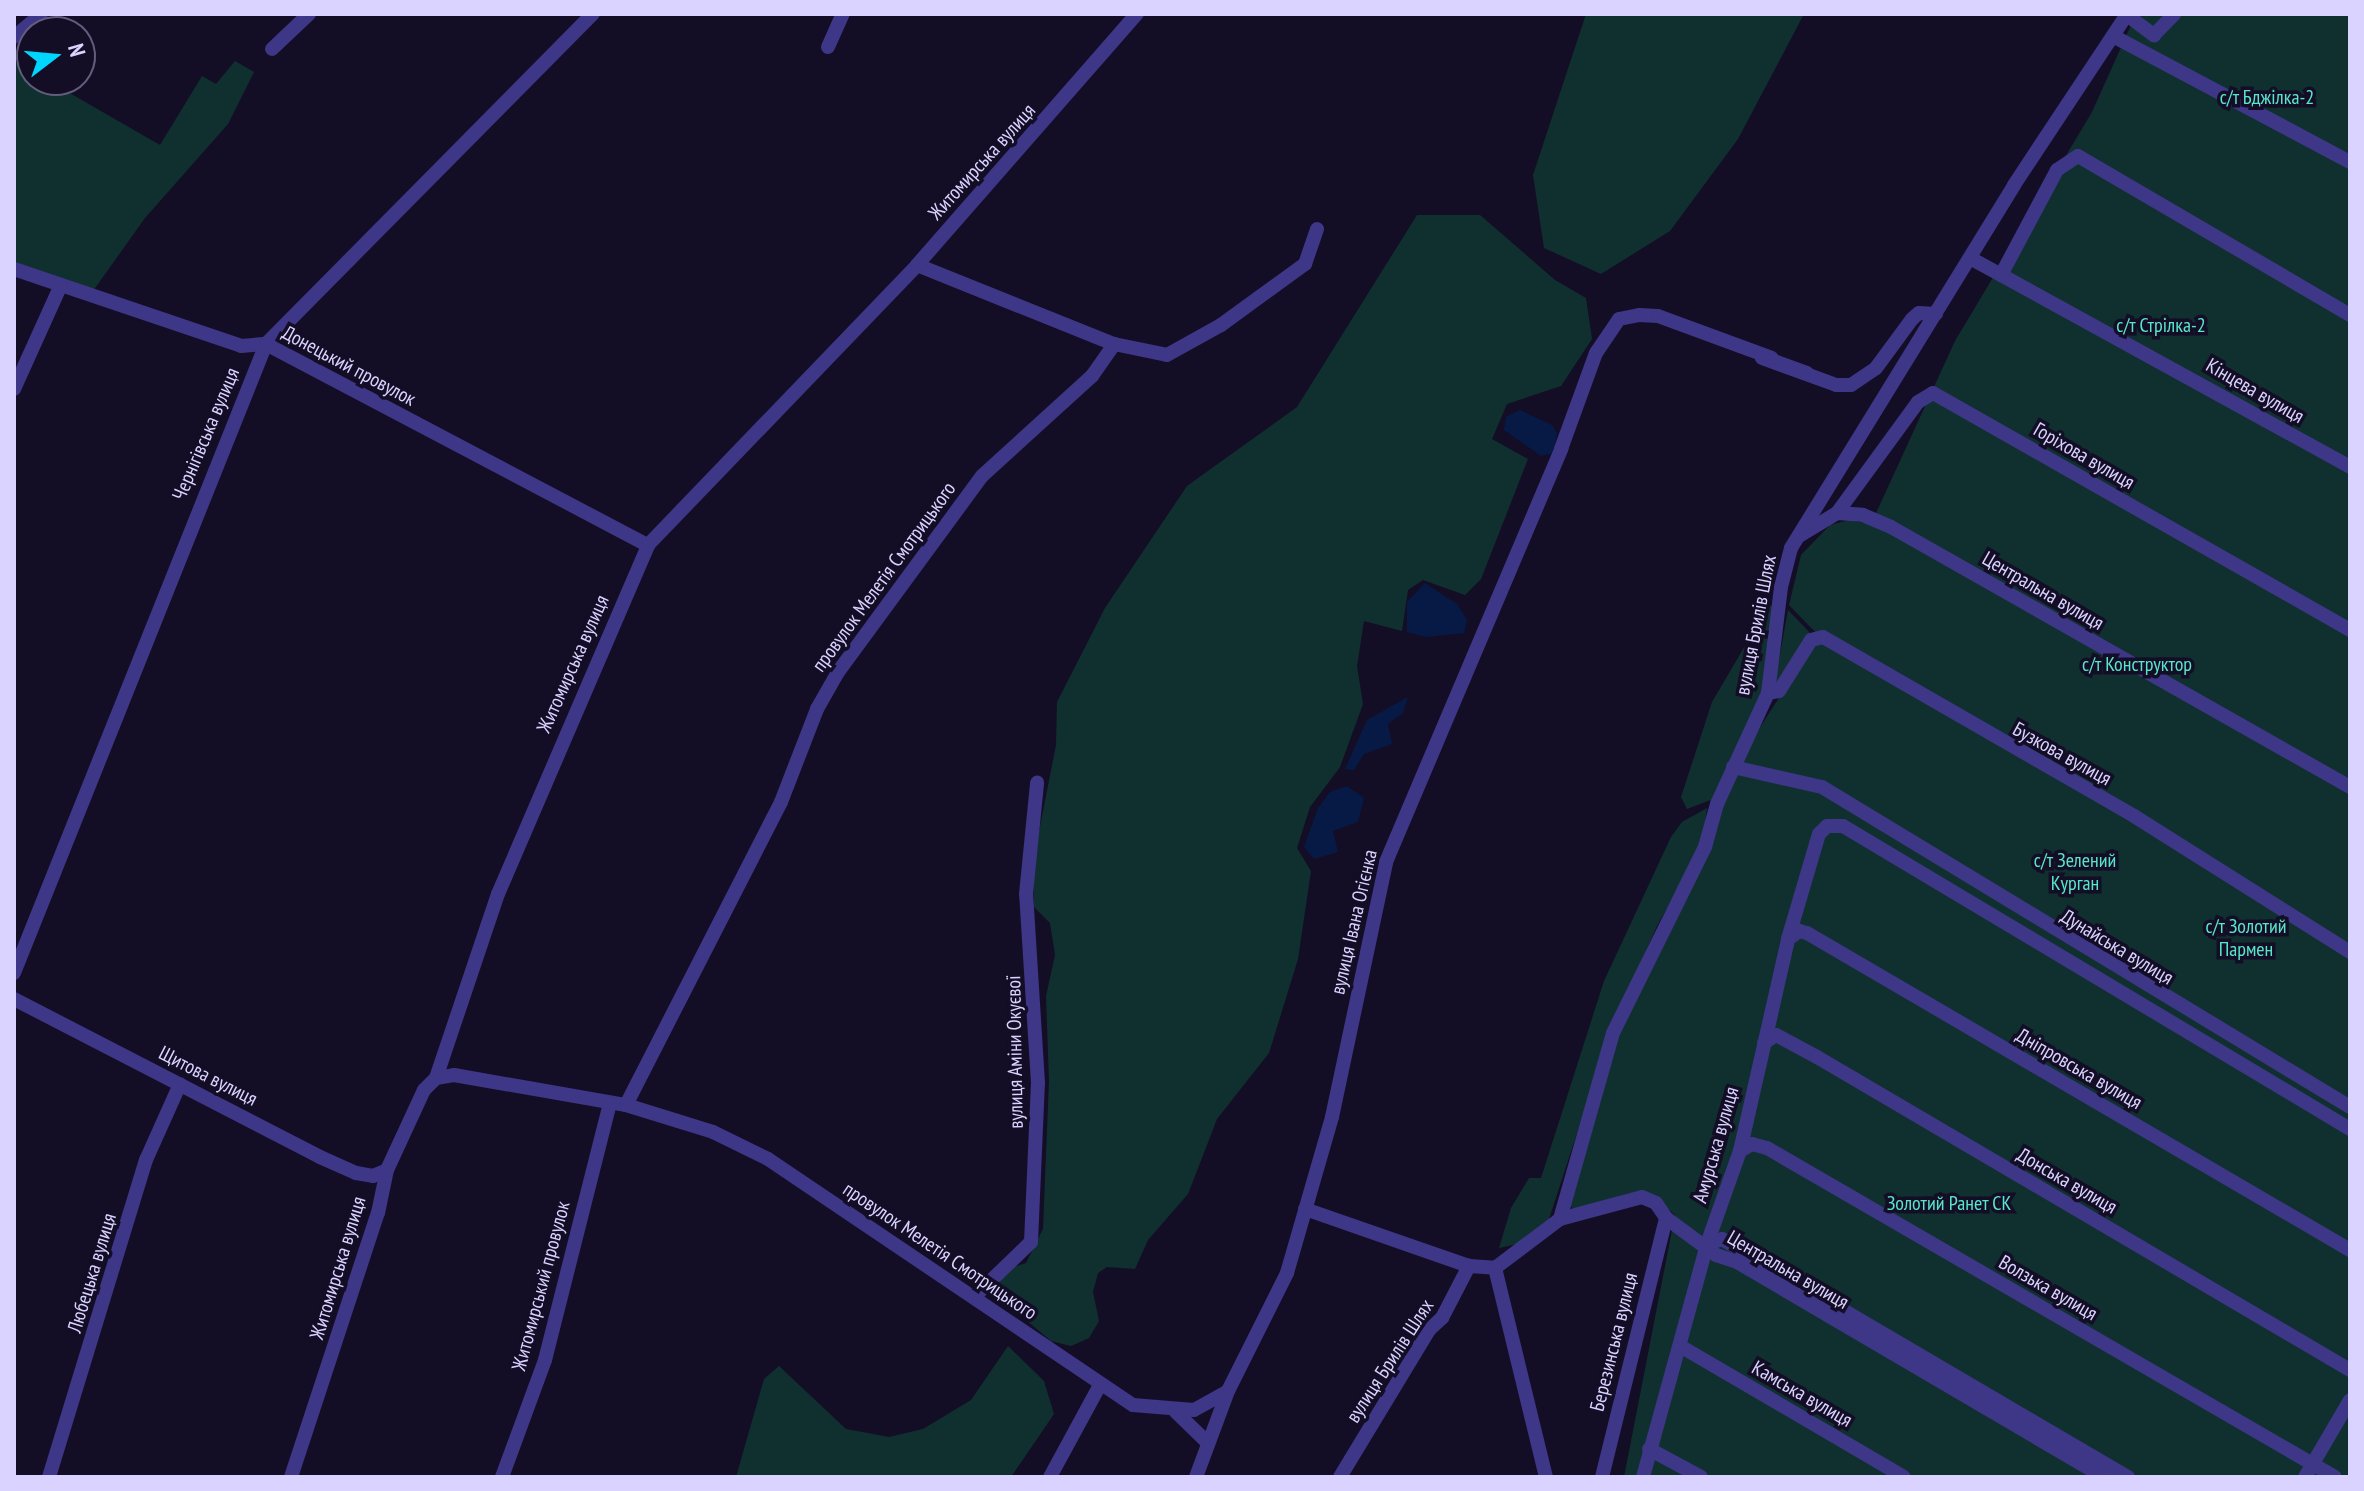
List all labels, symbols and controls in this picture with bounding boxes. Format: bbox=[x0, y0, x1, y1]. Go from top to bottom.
north arrow bbox=[16, 16, 96, 96]
text: N bbox=[62, 40, 92, 60]
park label: с/т Бджілка-2 bbox=[2219, 85, 2315, 109]
street label: Житомирська вулиця bbox=[924, 99, 1040, 225]
park label: с/т Стрілка-2 bbox=[2116, 313, 2206, 337]
street label: Донецький провулок bbox=[278, 321, 420, 411]
street label: Кінцева вулиця bbox=[2202, 353, 2308, 429]
street label: Чернігівська вулиця bbox=[167, 364, 245, 504]
street label: Горіхова вулиця bbox=[2029, 417, 2139, 495]
street label: провулок Мелетія Смотрицького bbox=[807, 477, 961, 677]
street label: Центральна вулиця bbox=[1978, 547, 2108, 635]
street label: вулиця Брилів Шлях bbox=[1731, 553, 1781, 697]
street label: Житомирська вулиця bbox=[532, 591, 614, 737]
park label: с/т Конструктор bbox=[2082, 652, 2192, 676]
street label: Бузкова вулиця bbox=[2009, 717, 2115, 791]
street label: вулиця Івана Огієнка bbox=[1326, 847, 1382, 997]
park label: с/т Зелений Курган bbox=[2034, 849, 2116, 896]
street label: Дунайська вулиця bbox=[2056, 904, 2178, 990]
park label: с/т Золотий Пармен bbox=[2205, 915, 2287, 962]
street label: вулиця Аміни Окуєвої bbox=[1002, 975, 1028, 1129]
street label: Дніпровська вулиця bbox=[2012, 1023, 2146, 1115]
street label: Щитова вулиця bbox=[155, 1041, 261, 1111]
street label: Амурська вулиця bbox=[1688, 1084, 1744, 1206]
street label: Донська вулиця bbox=[2013, 1143, 2121, 1219]
street label: провулок Мелетія Смотрицького bbox=[839, 1177, 1041, 1325]
park label: Золотий Ранет СК bbox=[1886, 1191, 2012, 1215]
street label: Житомирська вулиця bbox=[305, 1194, 371, 1342]
street label: Житомирський провулок bbox=[507, 1199, 575, 1373]
street label: Любецька вулиця bbox=[62, 1210, 122, 1336]
street label: Центральна вулиця bbox=[1723, 1226, 1853, 1314]
street label: Волзька вулиця bbox=[1995, 1250, 2101, 1326]
street label: Березинська вулиця bbox=[1585, 1270, 1643, 1414]
street label: вулиця Брилів Шлях bbox=[1341, 1295, 1439, 1427]
street label: Камська вулиця bbox=[1748, 1356, 1856, 1432]

